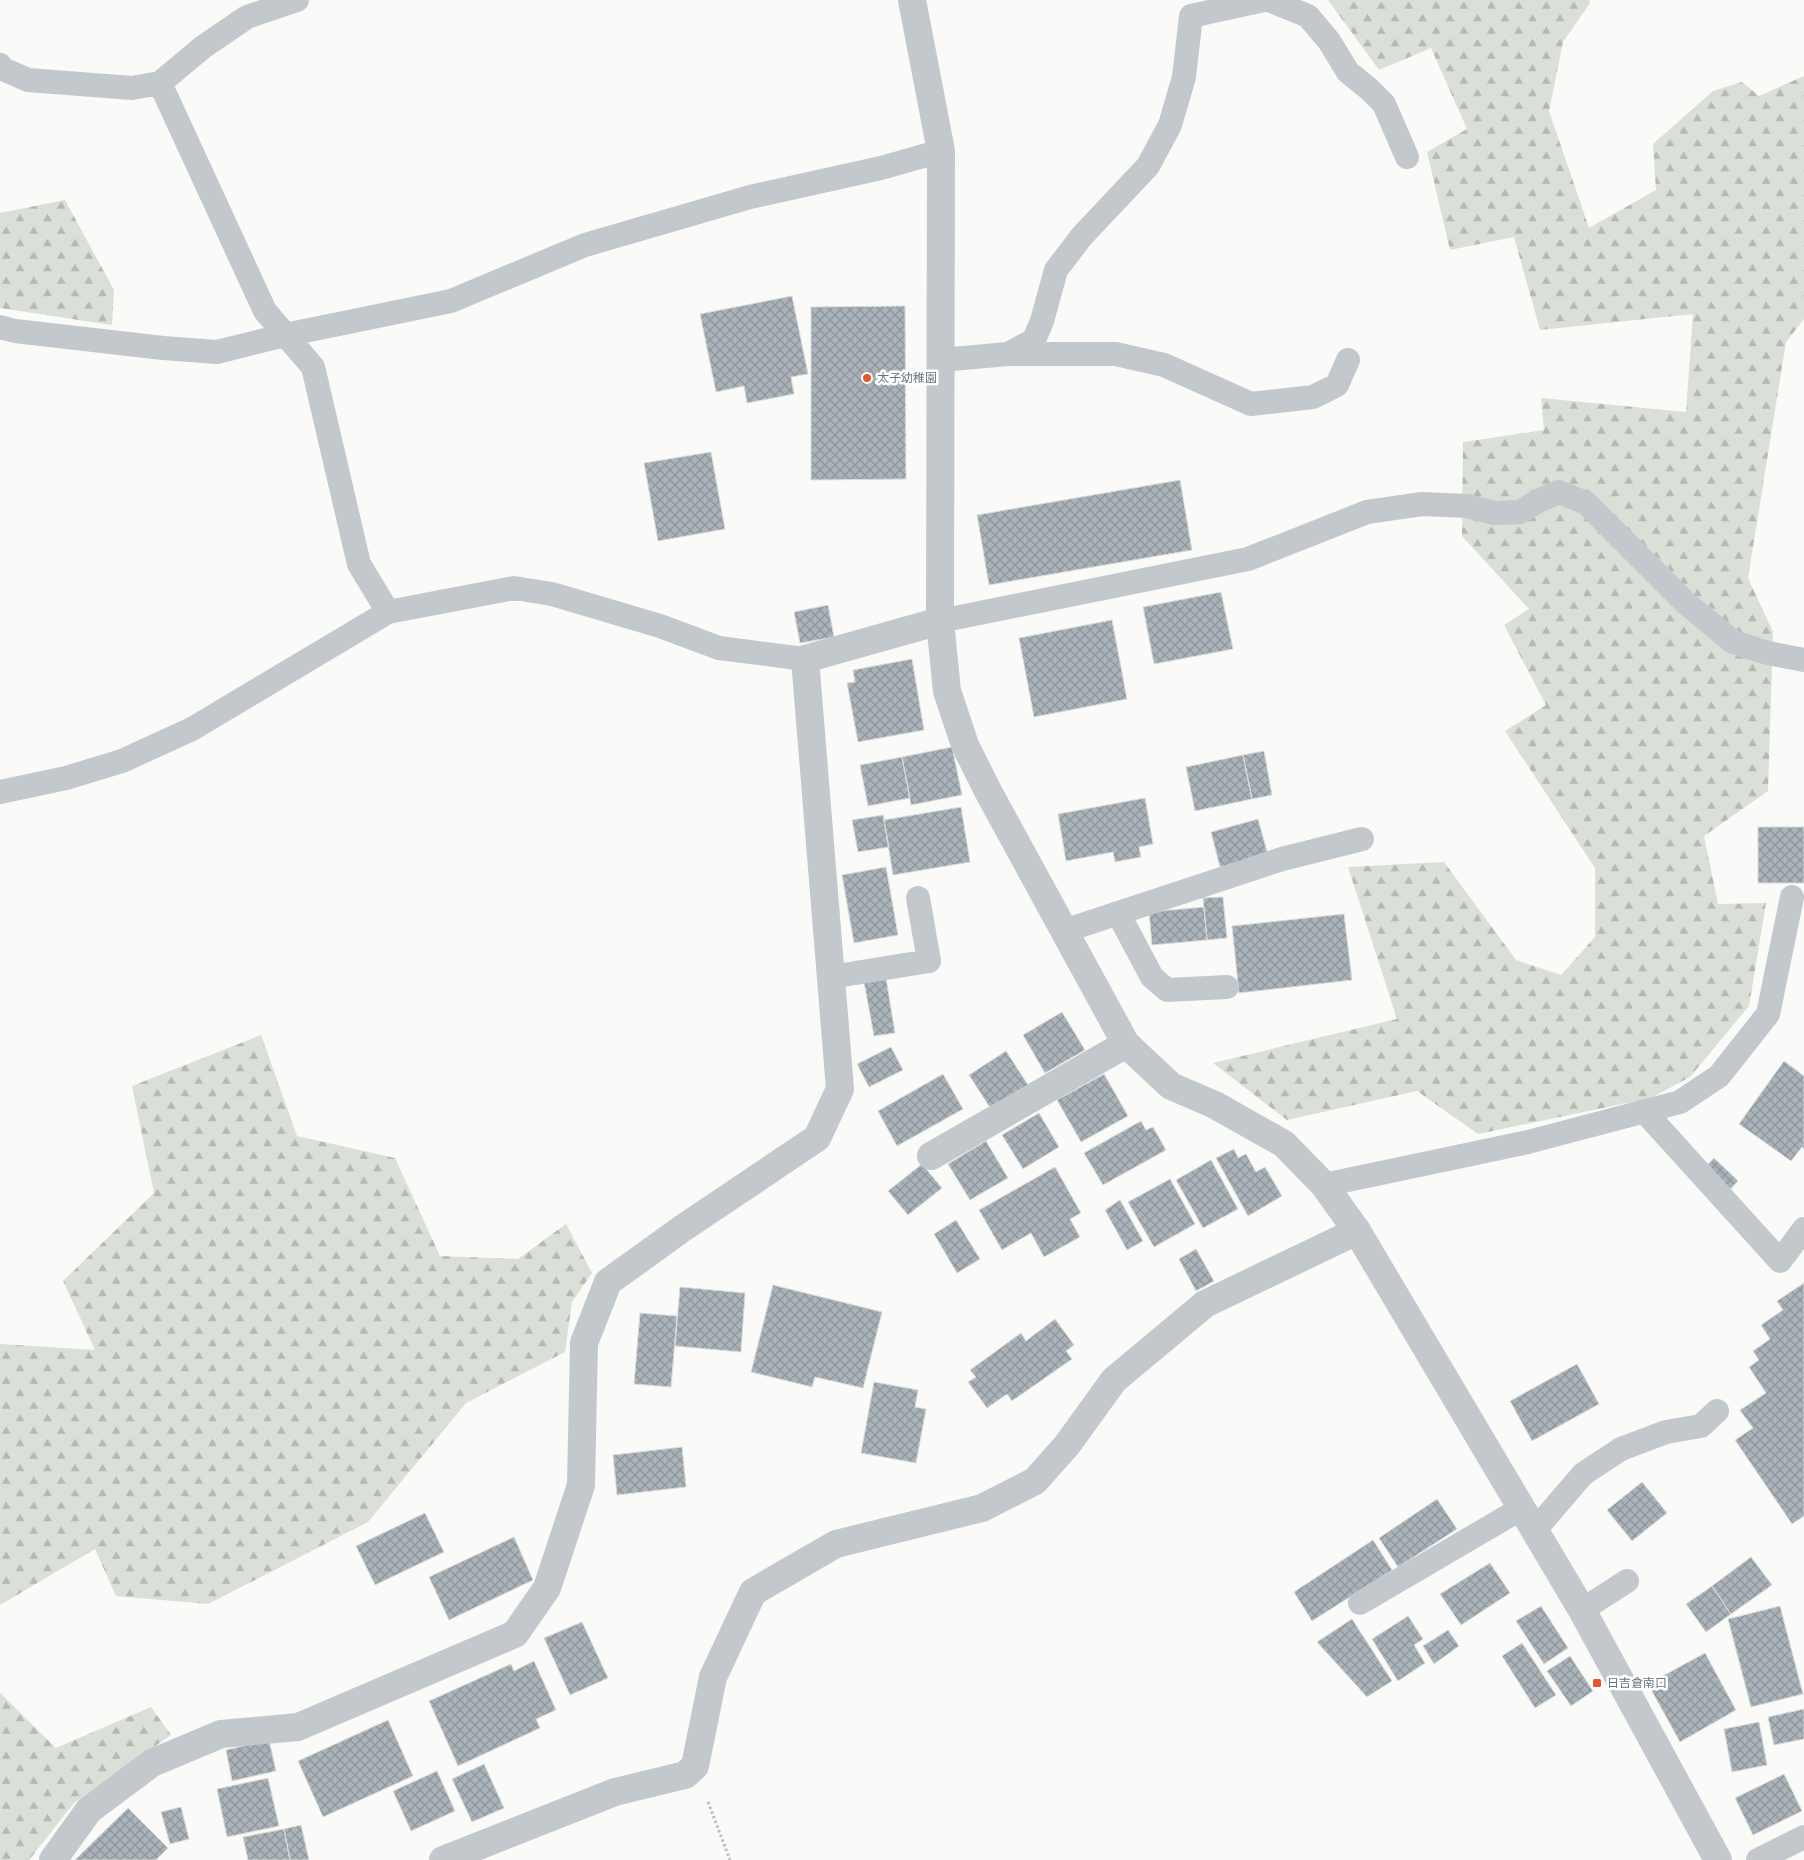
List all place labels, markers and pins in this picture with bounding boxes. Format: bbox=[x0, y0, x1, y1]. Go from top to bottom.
place label: 太子幼稚園 bbox=[877, 369, 937, 386]
marker: 太子幼稚園 bbox=[861, 372, 873, 384]
place label: 日吉倉南口 bbox=[1607, 1674, 1667, 1691]
marker: 日吉倉南口 bbox=[1591, 1677, 1603, 1689]

